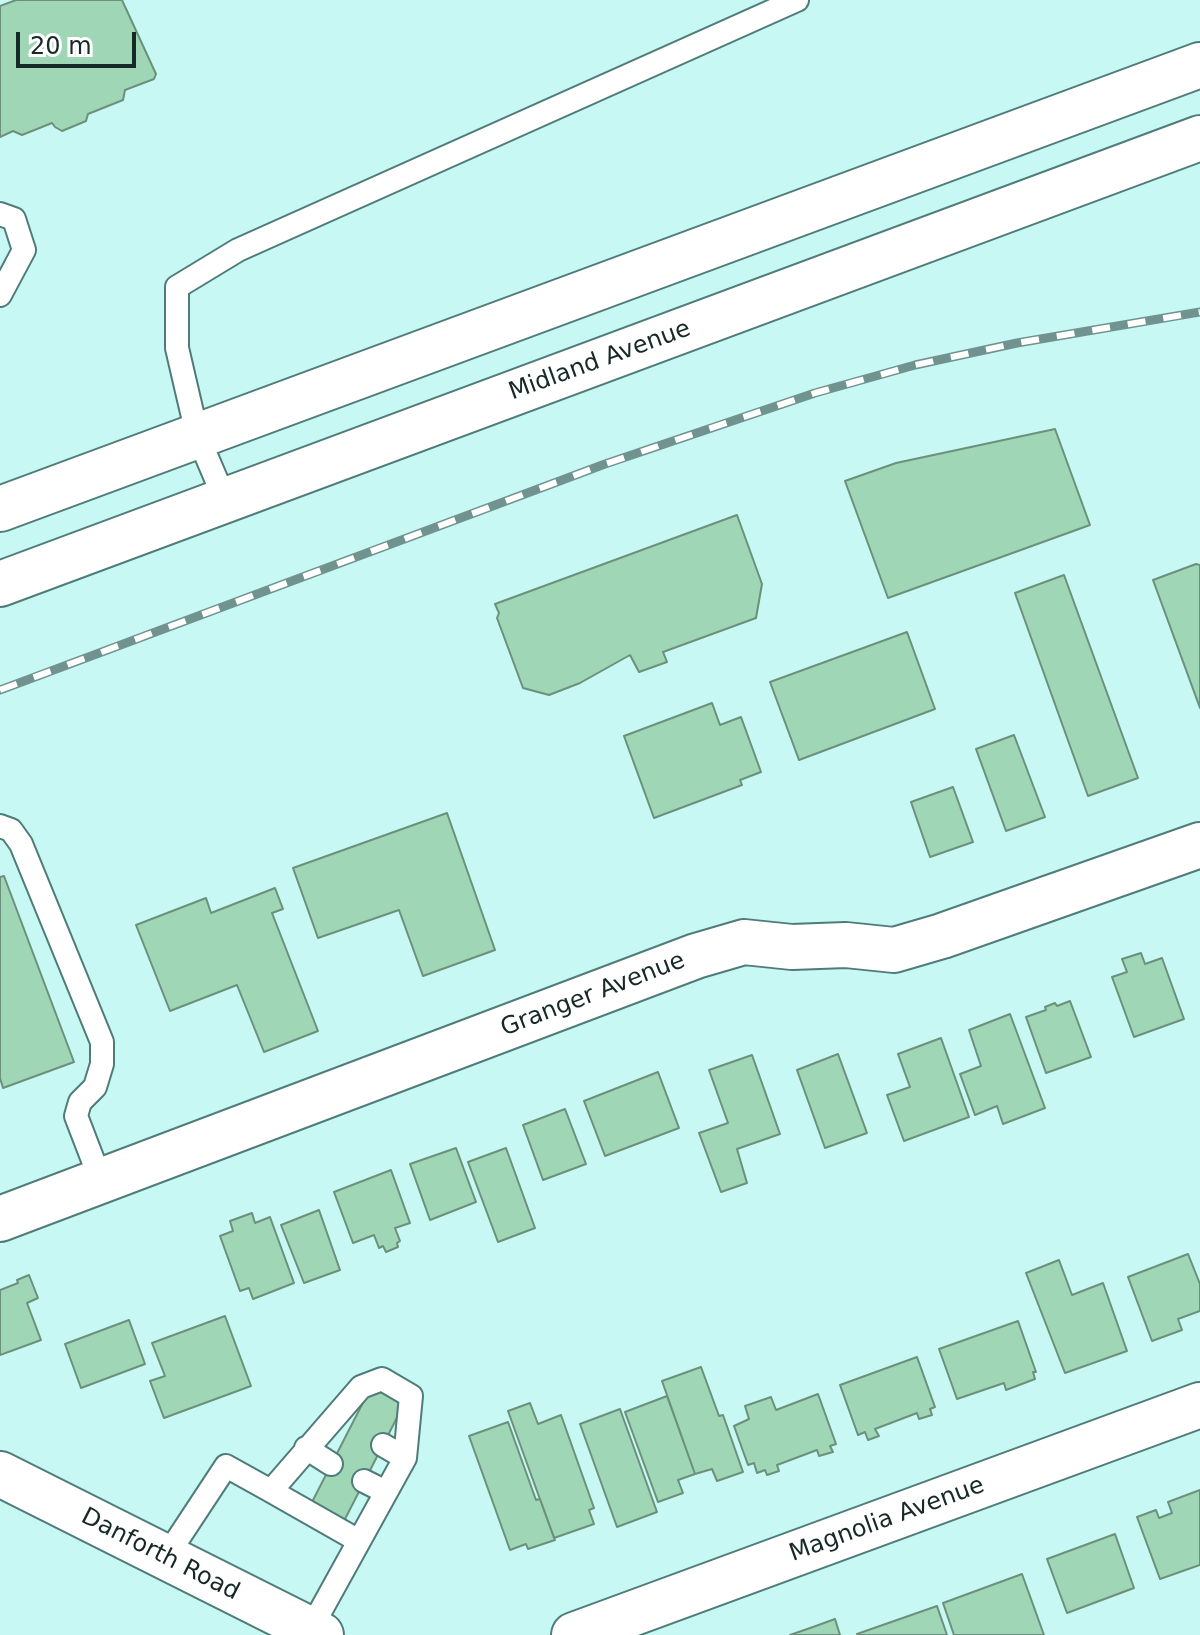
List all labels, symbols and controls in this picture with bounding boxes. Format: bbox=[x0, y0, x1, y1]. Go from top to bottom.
scale bar bbox=[20, 16, 140, 66]
text: 20 m bbox=[30, 32, 92, 60]
street label: Midland Avenue bbox=[505, 315, 695, 407]
street label: Granger Avenue bbox=[497, 947, 689, 1043]
street label: Magnolia Avenue bbox=[786, 1471, 988, 1569]
street label: Danforth Road bbox=[76, 1503, 244, 1607]

